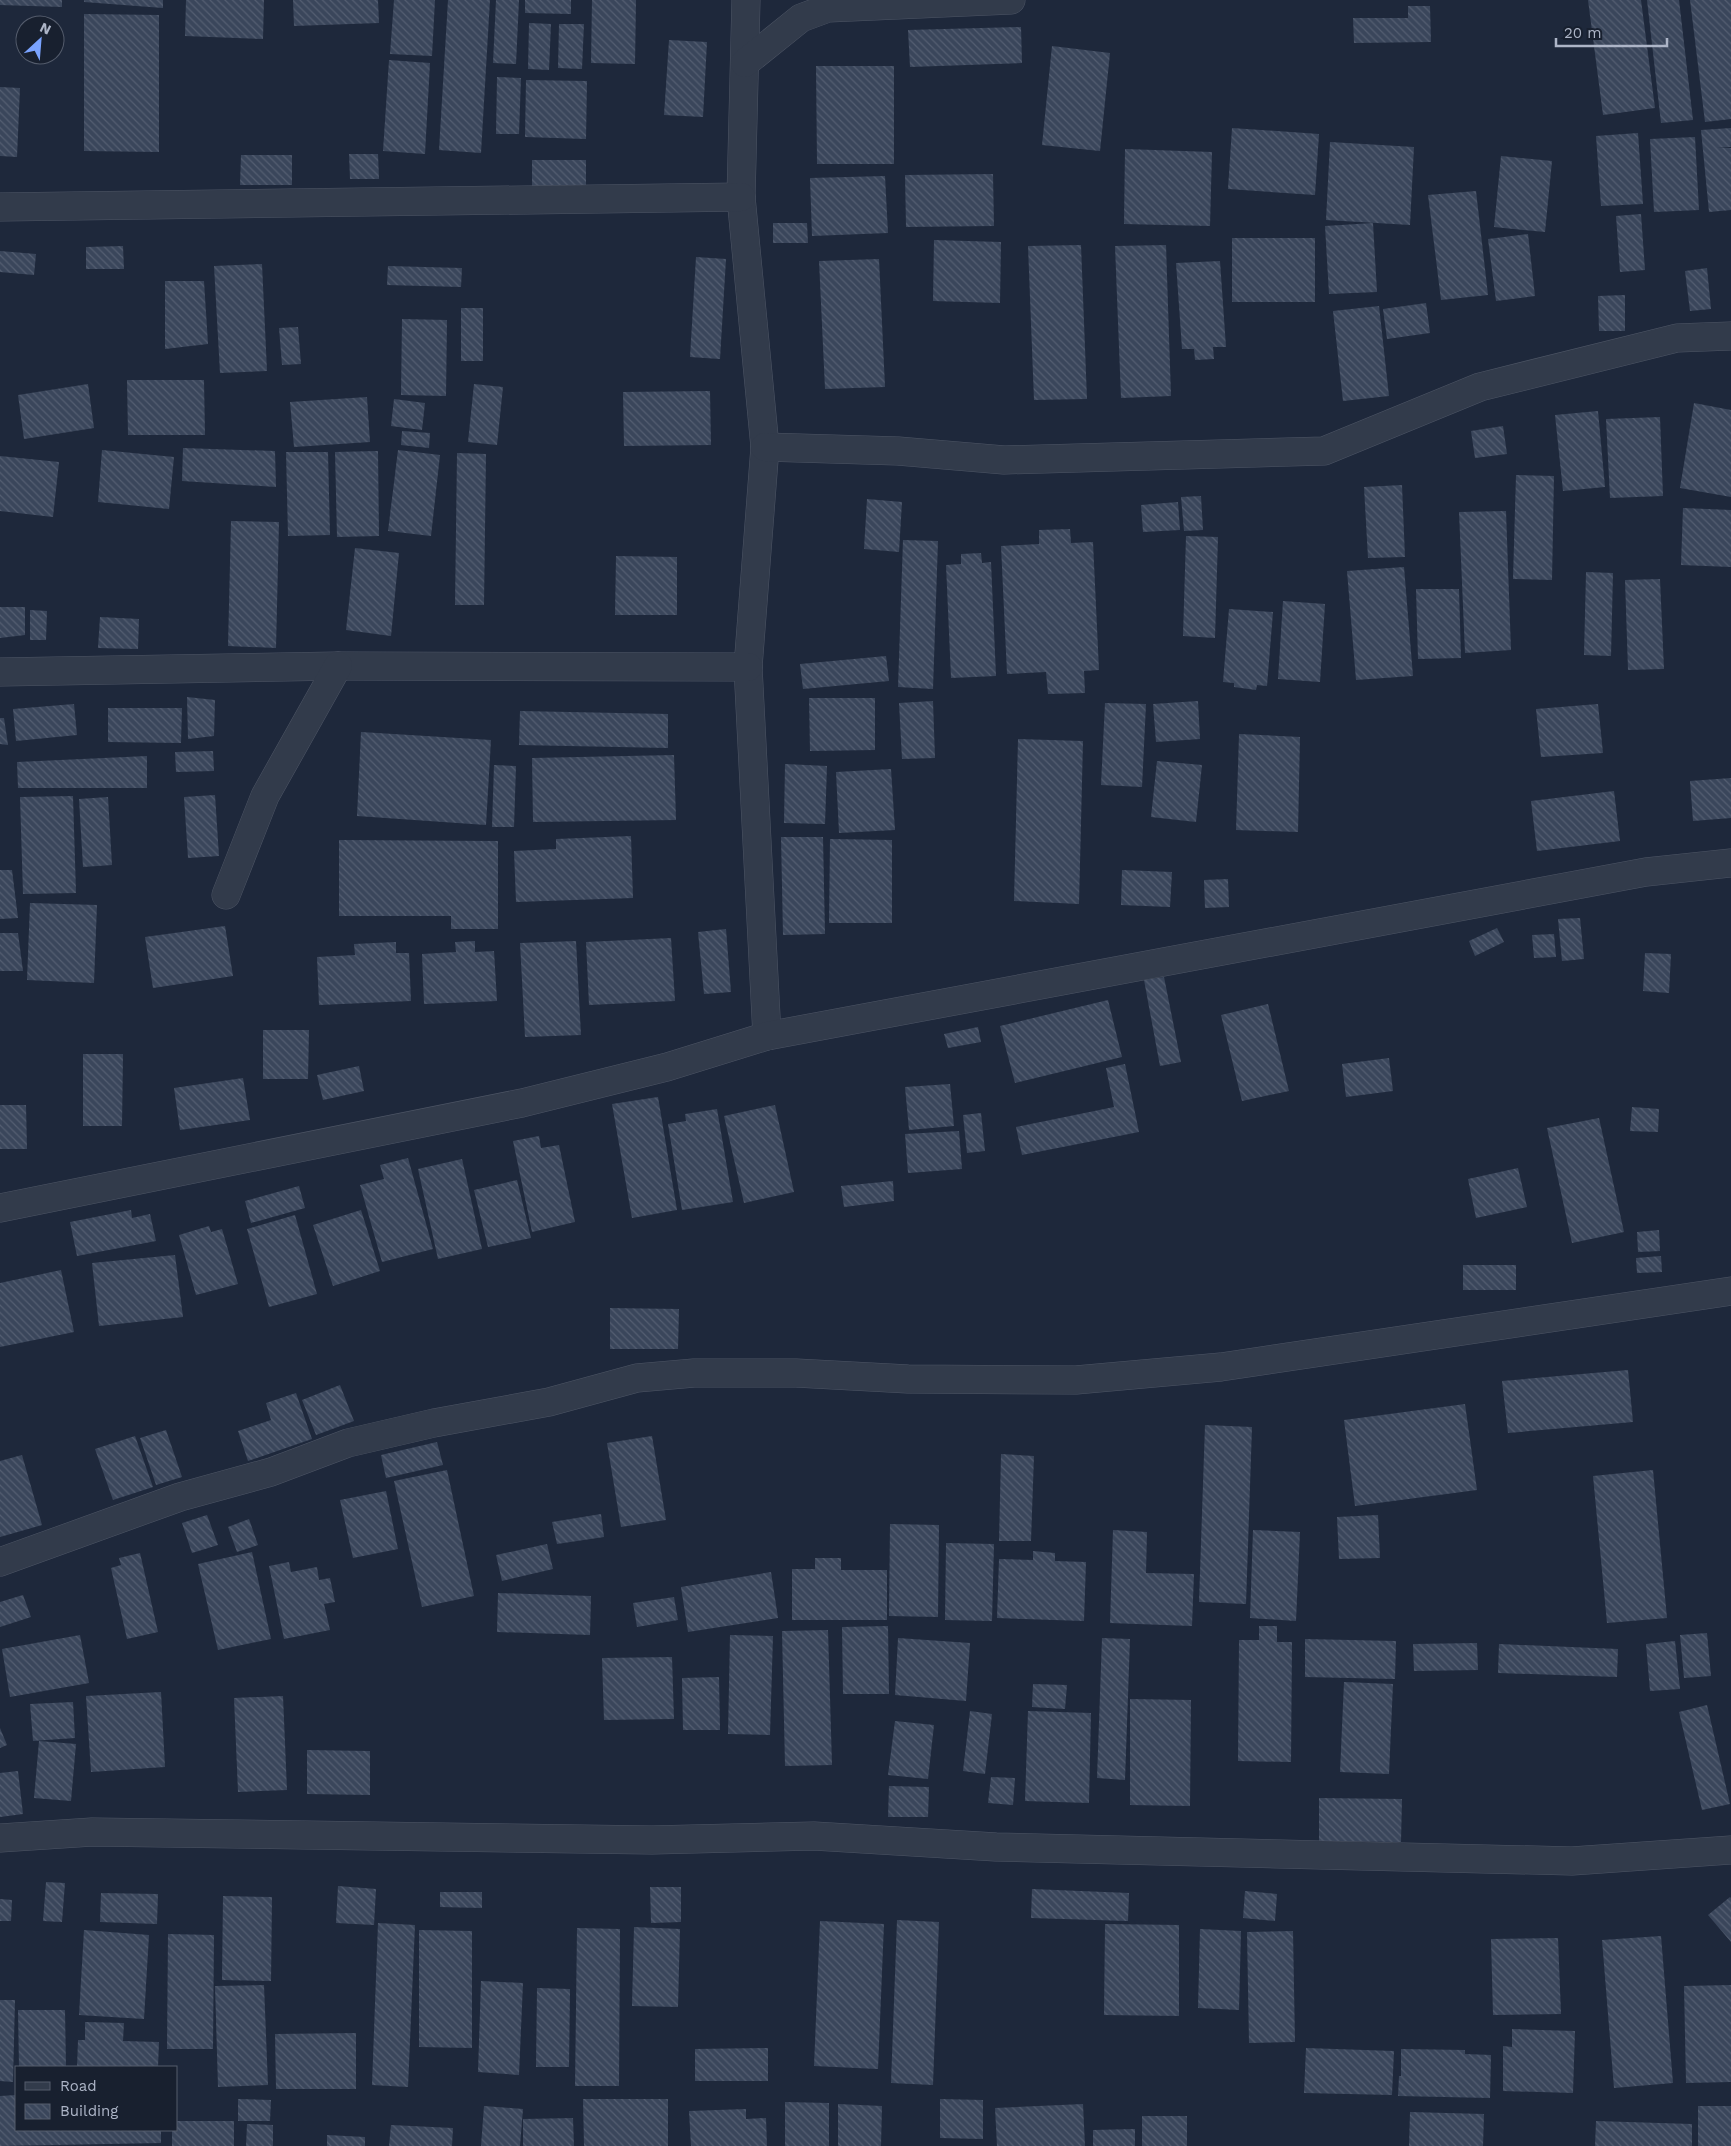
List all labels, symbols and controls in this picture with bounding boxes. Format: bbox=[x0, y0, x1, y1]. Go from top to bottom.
north arrow bbox=[15, 15, 65, 65]
scale bar bbox=[1556, 15, 1667, 47]
text: N bbox=[38, 19, 54, 38]
text: 20 m bbox=[1564, 24, 1602, 42]
legend bbox=[15, 2066, 178, 2131]
text: Road bbox=[60, 2077, 97, 2095]
text: Building bbox=[60, 2102, 118, 2120]

